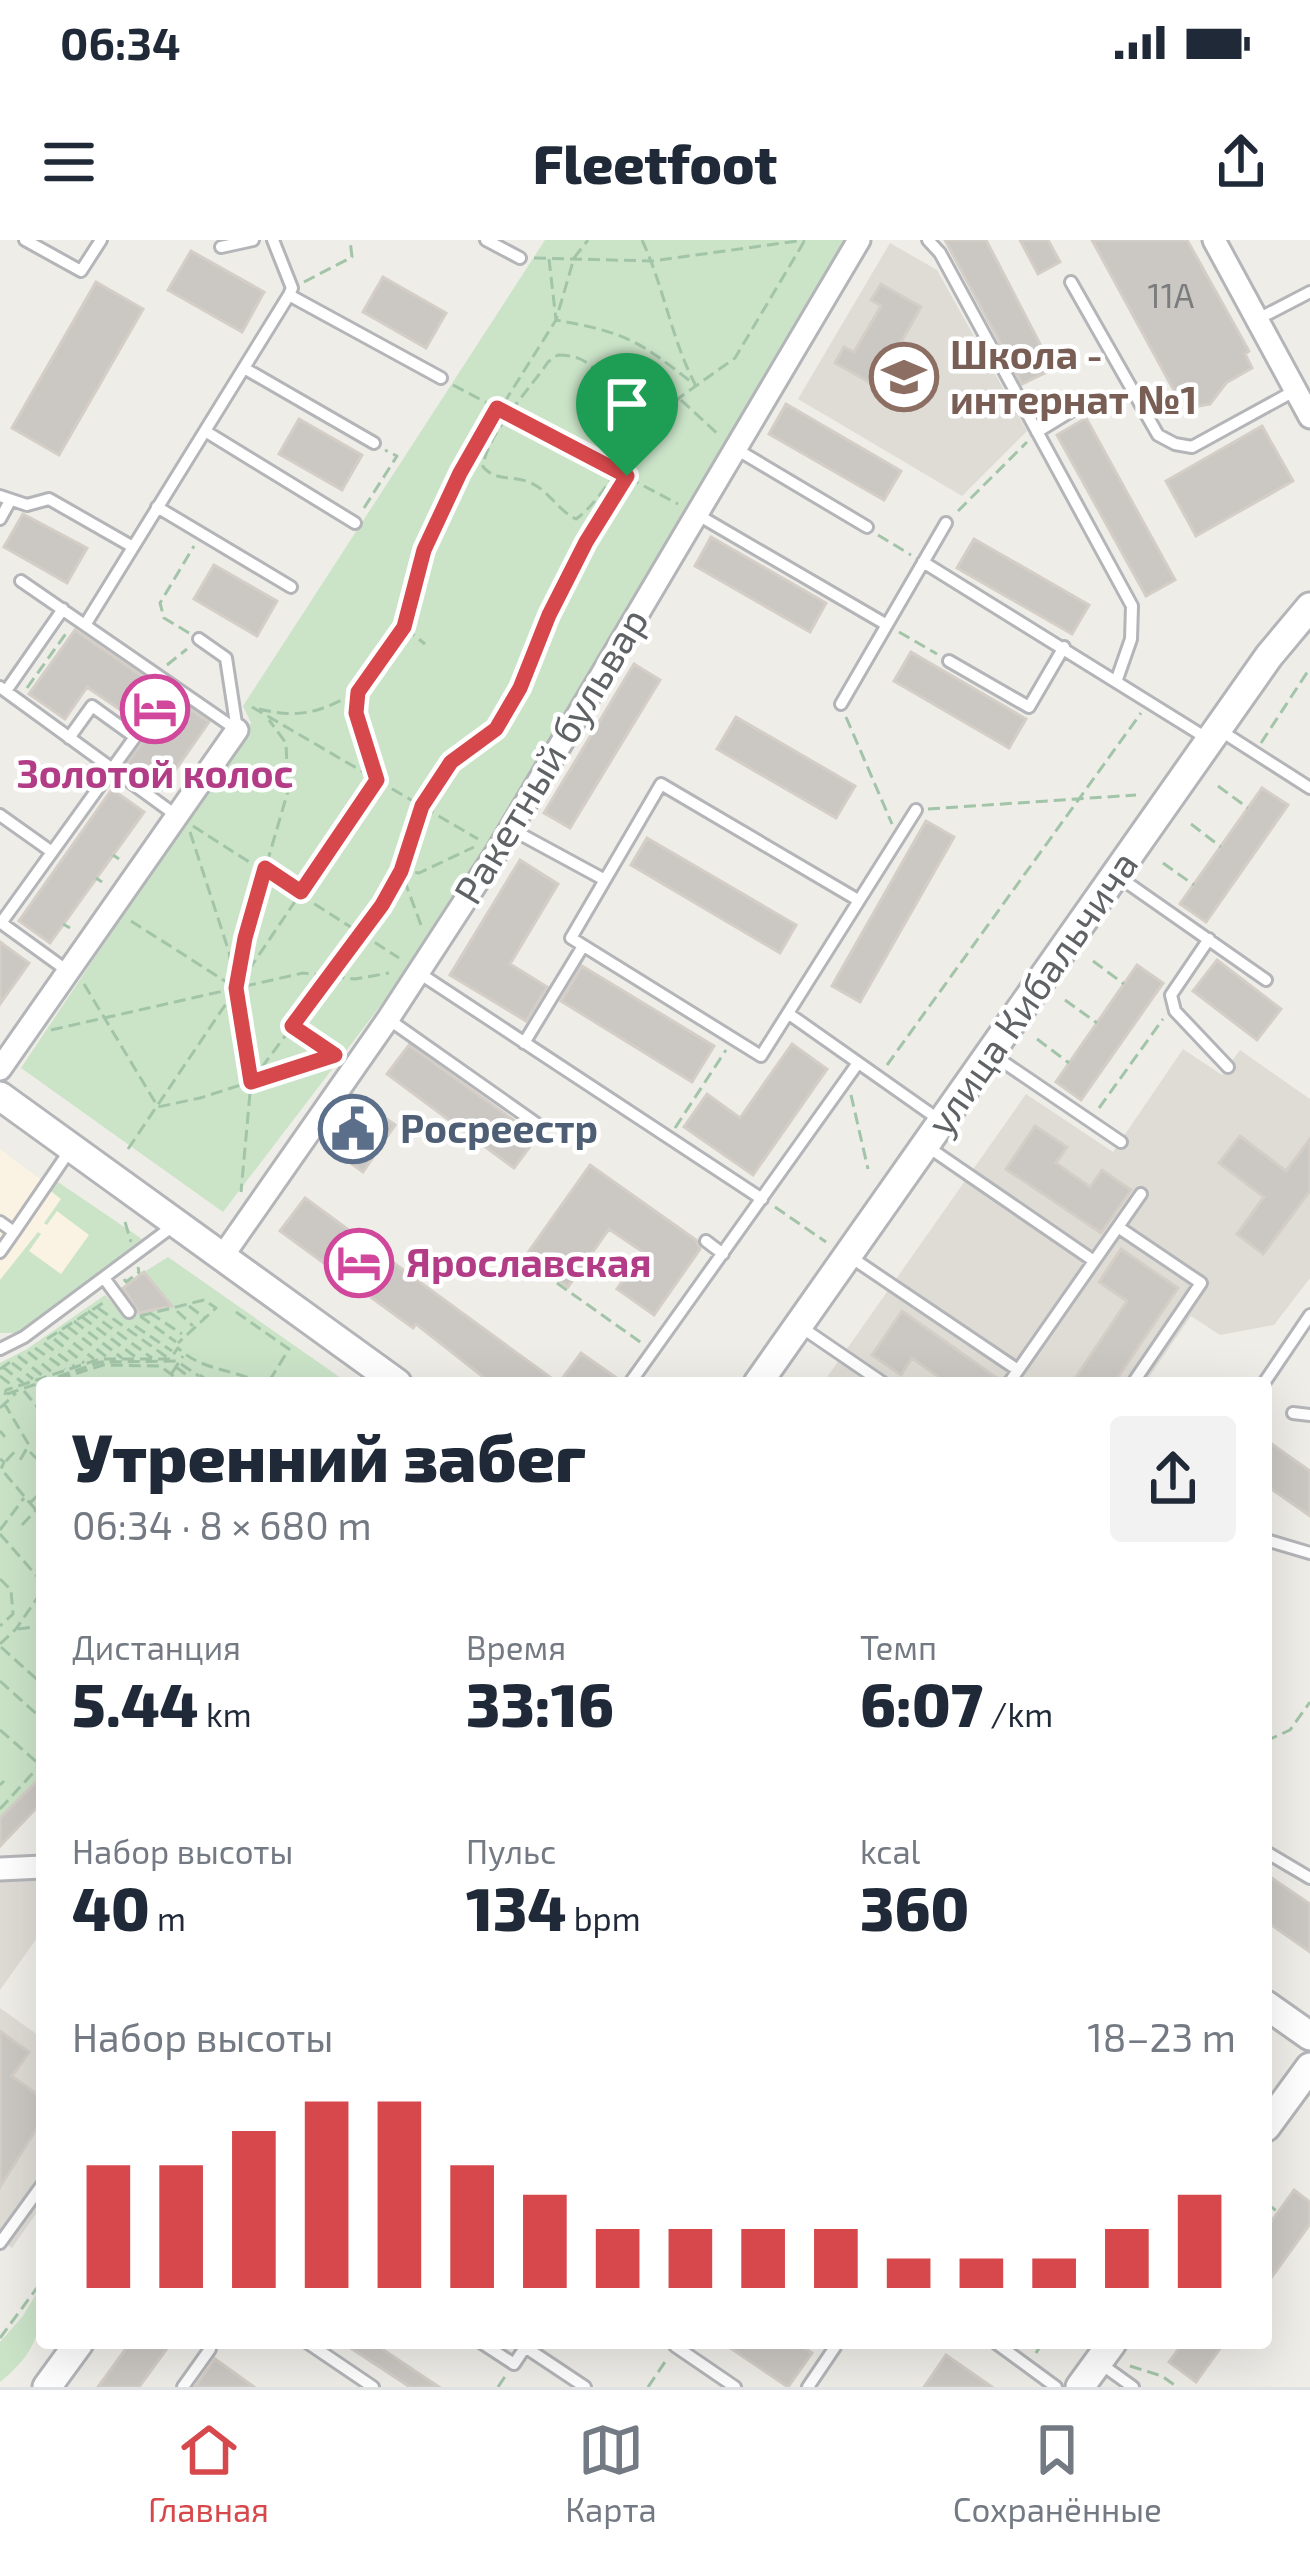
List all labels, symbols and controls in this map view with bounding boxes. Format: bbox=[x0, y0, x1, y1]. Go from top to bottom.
text: 06:34 bbox=[60, 15, 181, 69]
icon: menu bbox=[36, 129, 102, 195]
icon: share bbox=[1208, 129, 1274, 195]
text: Fleetfoot bbox=[533, 130, 777, 195]
house number: 11А bbox=[1148, 275, 1195, 315]
place label: Школа - интернат №1 bbox=[950, 330, 1197, 422]
school or university icon: Школа - интернат №1 bbox=[869, 342, 939, 412]
pin bbox=[576, 353, 678, 476]
icon: arrive bbox=[594, 371, 660, 437]
street label: Ракетный бульвар bbox=[443, 599, 657, 912]
hotel icon: Золотой колос bbox=[120, 674, 190, 744]
place label: Золотой колос bbox=[17, 749, 293, 796]
street label: улица Кибальчича bbox=[915, 841, 1147, 1144]
public building icon: Росреестр bbox=[318, 1094, 388, 1164]
place label: Росреестр bbox=[400, 1104, 598, 1151]
hotel icon: Ярославская bbox=[324, 1228, 394, 1298]
place label: Ярославская bbox=[406, 1238, 652, 1285]
text: Утренний забег bbox=[72, 1416, 586, 1495]
button: share bbox=[1110, 1416, 1236, 1542]
text: 06:34 · 8 × 680 m bbox=[72, 1501, 372, 1548]
text: Дистанция bbox=[72, 1627, 241, 1667]
text: Время bbox=[466, 1627, 566, 1667]
text: Темп bbox=[860, 1627, 937, 1667]
text: 5.44 bbox=[72, 1667, 199, 1739]
text: 33:16 bbox=[466, 1667, 614, 1739]
text: 6:07 bbox=[860, 1667, 983, 1739]
text: km bbox=[199, 1694, 252, 1734]
text: /km bbox=[983, 1694, 1053, 1734]
text: Набор высоты bbox=[72, 1831, 293, 1871]
text: Пульс bbox=[466, 1831, 556, 1871]
text: kcal bbox=[860, 1831, 920, 1871]
text: 40 bbox=[72, 1871, 150, 1943]
text: 134 bbox=[466, 1871, 566, 1943]
text: 360 bbox=[860, 1871, 969, 1943]
text: m bbox=[150, 1898, 186, 1938]
text: bpm bbox=[566, 1898, 641, 1938]
text: Набор высоты bbox=[72, 2013, 333, 2060]
text: 18–23 m bbox=[1087, 2013, 1236, 2060]
tab: Главная bbox=[148, 2417, 269, 2529]
tab: Карта bbox=[565, 2417, 657, 2529]
tab: Сохранённые bbox=[953, 2417, 1162, 2529]

